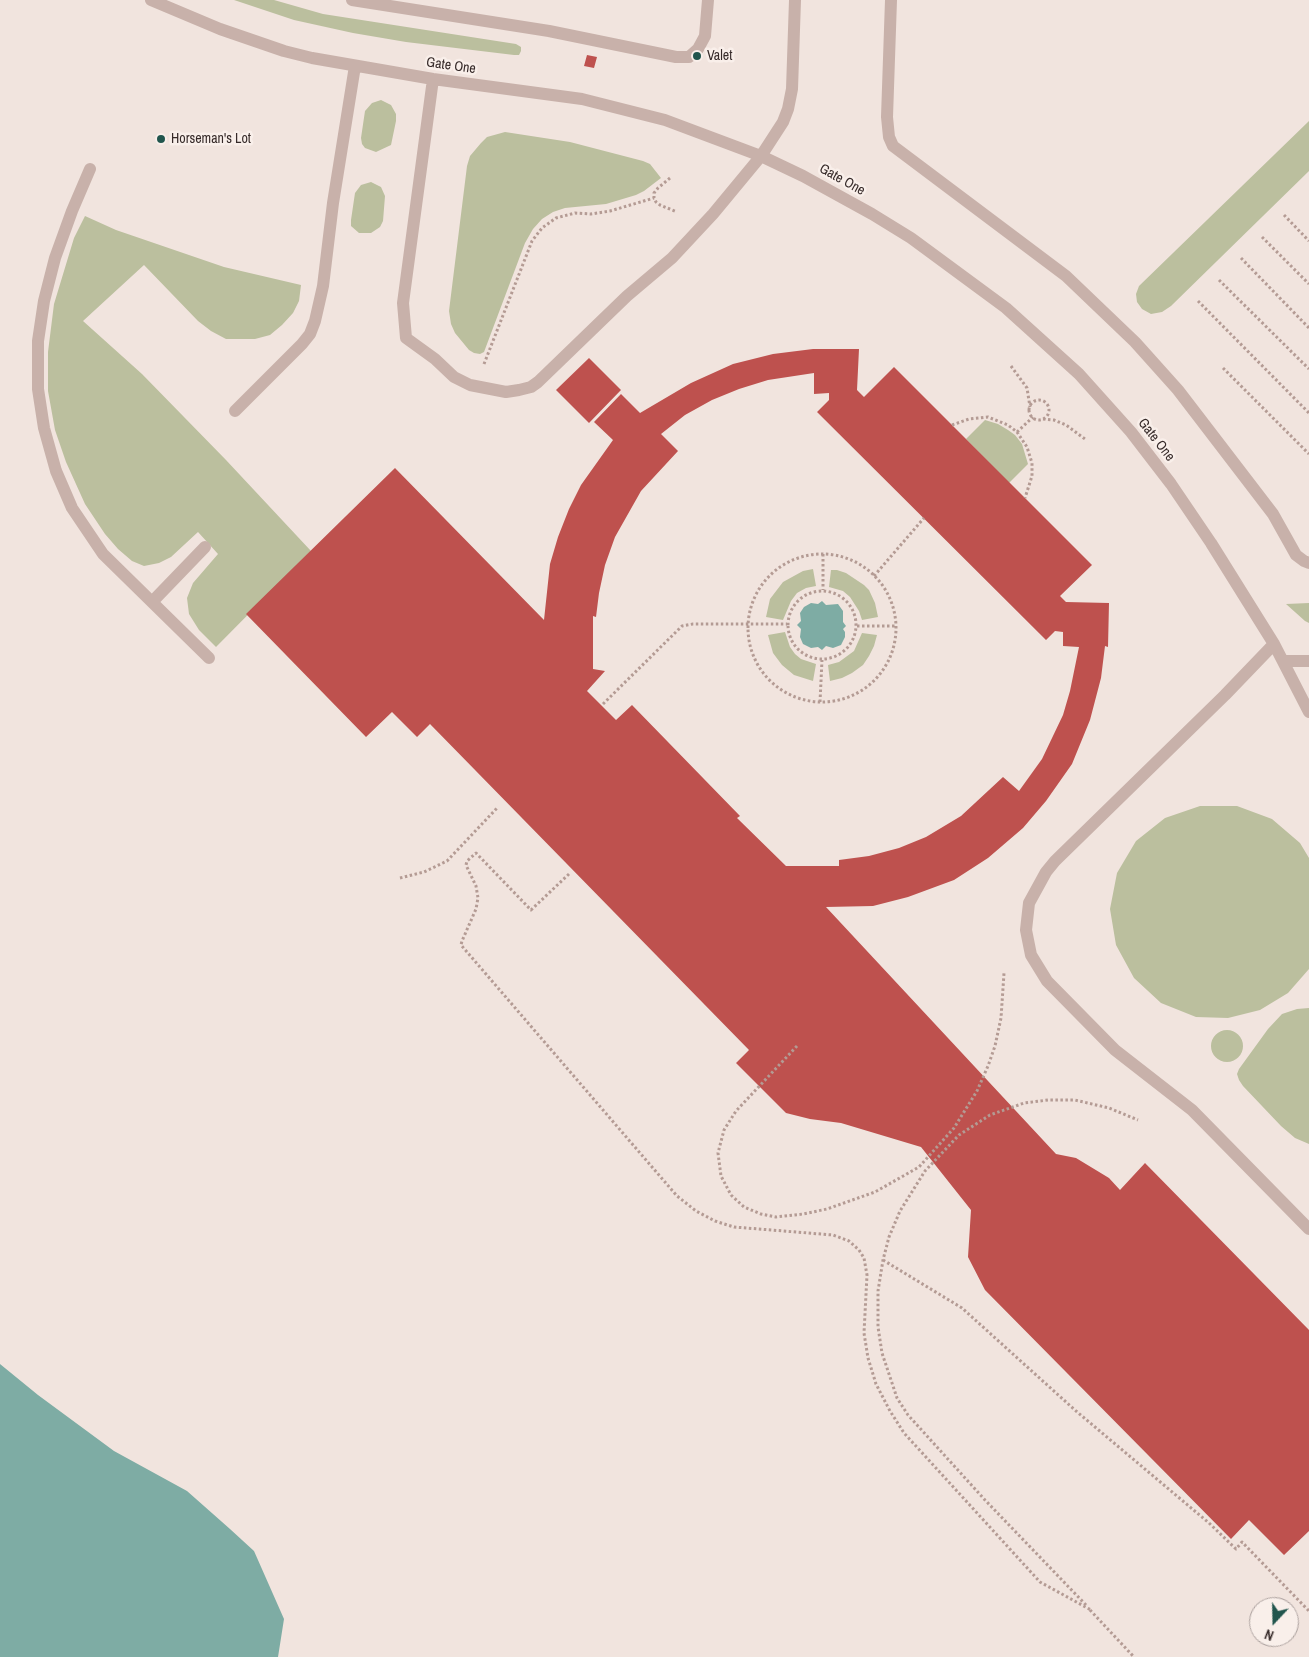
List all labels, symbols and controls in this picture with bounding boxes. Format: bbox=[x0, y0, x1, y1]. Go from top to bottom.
place label: Valet bbox=[707, 48, 732, 64]
marker: Valet bbox=[691, 50, 703, 62]
street label: Gate One bbox=[425, 54, 477, 78]
place label: Horseman's Lot bbox=[171, 131, 251, 147]
marker: Horseman's Lot bbox=[155, 133, 167, 145]
street label: Gate One bbox=[816, 161, 868, 199]
street label: Gate One bbox=[1134, 415, 1178, 465]
north arrow bbox=[1249, 1597, 1299, 1647]
text: N bbox=[1262, 1625, 1276, 1645]

